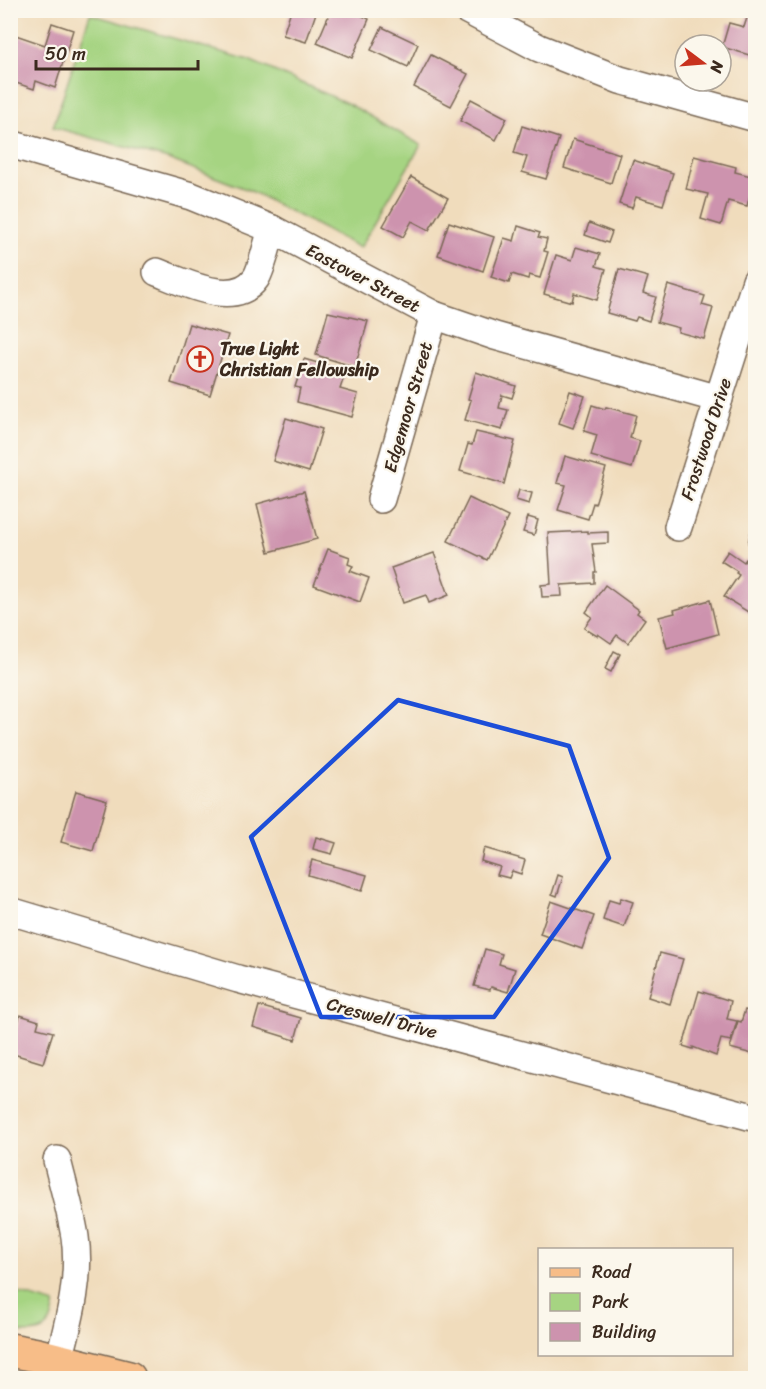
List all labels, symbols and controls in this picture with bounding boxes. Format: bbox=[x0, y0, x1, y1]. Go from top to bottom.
scale bar bbox=[36, 33, 198, 71]
north arrow bbox=[673, 33, 733, 93]
text: 50 m bbox=[45, 38, 86, 70]
text: N bbox=[701, 57, 733, 77]
street label: Eastover Street bbox=[300, 234, 426, 322]
place label: True Light Christian Fellowship bbox=[219, 333, 379, 386]
street label: Edgemoor Street bbox=[374, 338, 442, 476]
church icon: True Light Christian Fellowship bbox=[185, 344, 215, 374]
street label: Frostwood Drive bbox=[671, 374, 741, 504]
street label: Creswell Drive bbox=[323, 988, 441, 1048]
legend bbox=[538, 1248, 733, 1356]
text: Road bbox=[592, 1256, 632, 1288]
text: Park bbox=[592, 1286, 629, 1318]
text: Building bbox=[592, 1316, 656, 1348]

